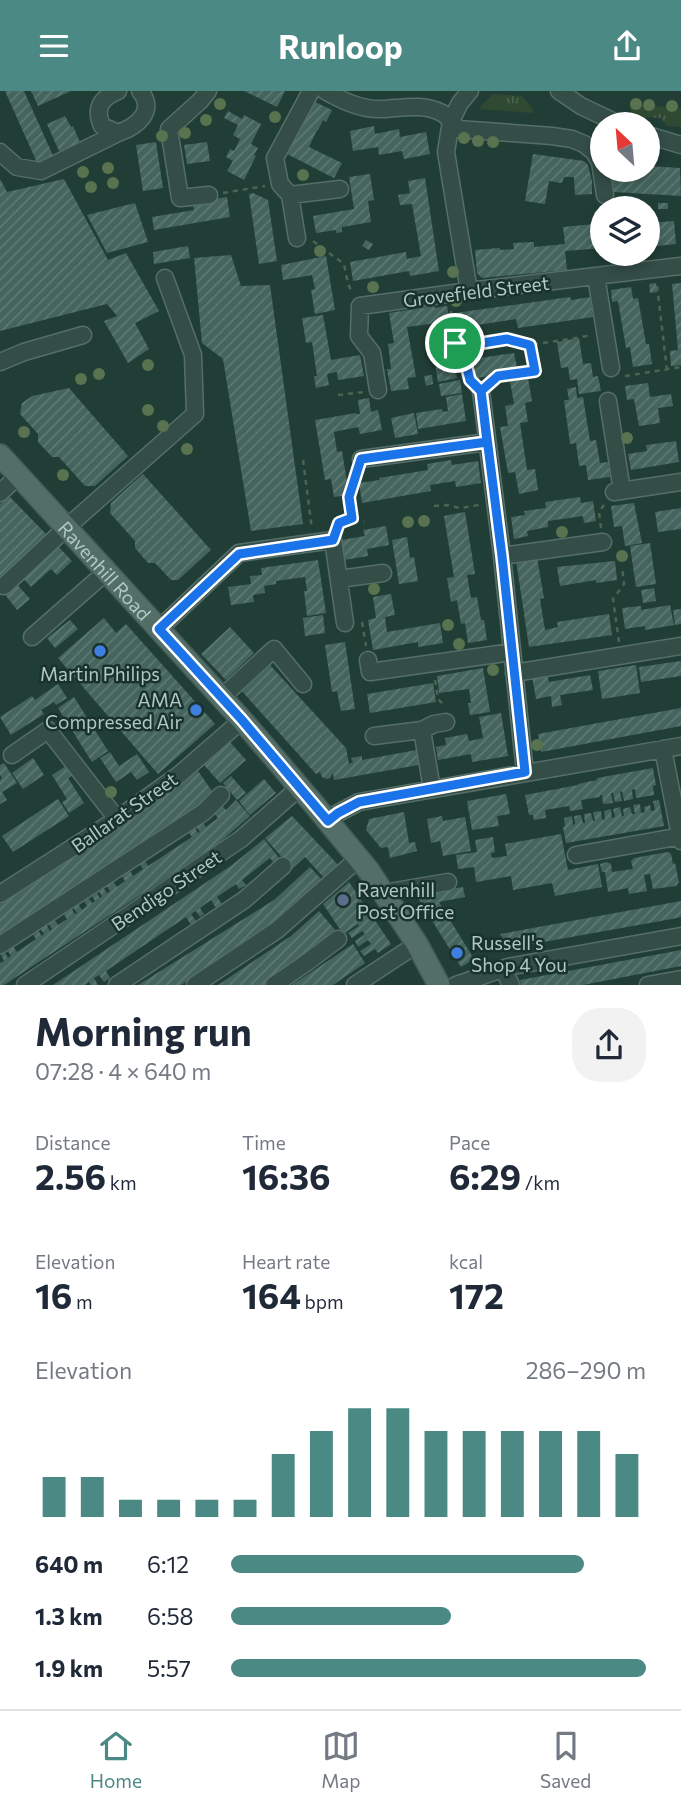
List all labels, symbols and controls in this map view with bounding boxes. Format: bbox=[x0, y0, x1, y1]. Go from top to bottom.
text: Runloop bbox=[278, 26, 403, 66]
icon: menu bbox=[35, 27, 73, 65]
icon: share bbox=[608, 27, 646, 65]
north arrow bbox=[590, 112, 660, 182]
map controls bbox=[590, 112, 660, 266]
button: layers bbox=[590, 196, 660, 266]
street label: Grovefield Street bbox=[402, 271, 551, 311]
pin bbox=[425, 313, 485, 373]
icon: arrive bbox=[436, 324, 474, 362]
street label: Ravenhill Road bbox=[54, 516, 156, 625]
marker: Martin Philips bbox=[92, 643, 108, 659]
place label: Martin Philips bbox=[40, 662, 160, 685]
place label: AMA Compressed Air bbox=[45, 688, 182, 733]
marker: AMA Compressed Air bbox=[188, 702, 204, 718]
street label: Ballarat Street bbox=[67, 767, 182, 857]
street label: Bendigo Street bbox=[107, 845, 226, 935]
place label: Ravenhill Post Office bbox=[357, 878, 454, 923]
marker: Ravenhill Post Office bbox=[335, 892, 351, 908]
place label: Russell's Shop 4 You bbox=[471, 931, 567, 976]
marker: Russell's Shop 4 You bbox=[449, 945, 465, 961]
text: Morning run bbox=[35, 1007, 252, 1054]
button: share bbox=[572, 1008, 646, 1082]
text: 07:28 · 4 × 640 m bbox=[35, 1057, 211, 1085]
text: Distance bbox=[35, 1131, 111, 1154]
text: Time bbox=[242, 1131, 286, 1154]
text: Pace bbox=[449, 1131, 490, 1154]
text: 2.56 bbox=[35, 1154, 106, 1197]
text: 16:36 bbox=[242, 1154, 331, 1197]
text: 6:29 bbox=[449, 1154, 521, 1197]
text: km bbox=[106, 1171, 137, 1194]
text: /km bbox=[521, 1171, 560, 1194]
text: Elevation bbox=[35, 1250, 115, 1273]
text: Heart rate bbox=[242, 1250, 330, 1273]
text: kcal bbox=[449, 1250, 483, 1273]
text: 16 bbox=[35, 1273, 72, 1316]
text: 164 bbox=[242, 1273, 301, 1316]
text: 172 bbox=[449, 1273, 504, 1316]
text: m bbox=[72, 1290, 93, 1313]
text: bpm bbox=[301, 1290, 344, 1313]
text: Elevation bbox=[35, 1356, 132, 1384]
text: 286–290 m bbox=[526, 1356, 646, 1384]
text: 640 m bbox=[35, 1550, 103, 1578]
text: 6:12 bbox=[147, 1550, 189, 1578]
text: 1.3 km bbox=[35, 1602, 103, 1630]
text: 6:58 bbox=[147, 1602, 194, 1630]
text: 1.9 km bbox=[35, 1654, 103, 1682]
text: 5:57 bbox=[147, 1654, 191, 1682]
tab: Home bbox=[90, 1727, 142, 1792]
tab: Map bbox=[321, 1727, 361, 1792]
tab: Saved bbox=[540, 1727, 591, 1792]

